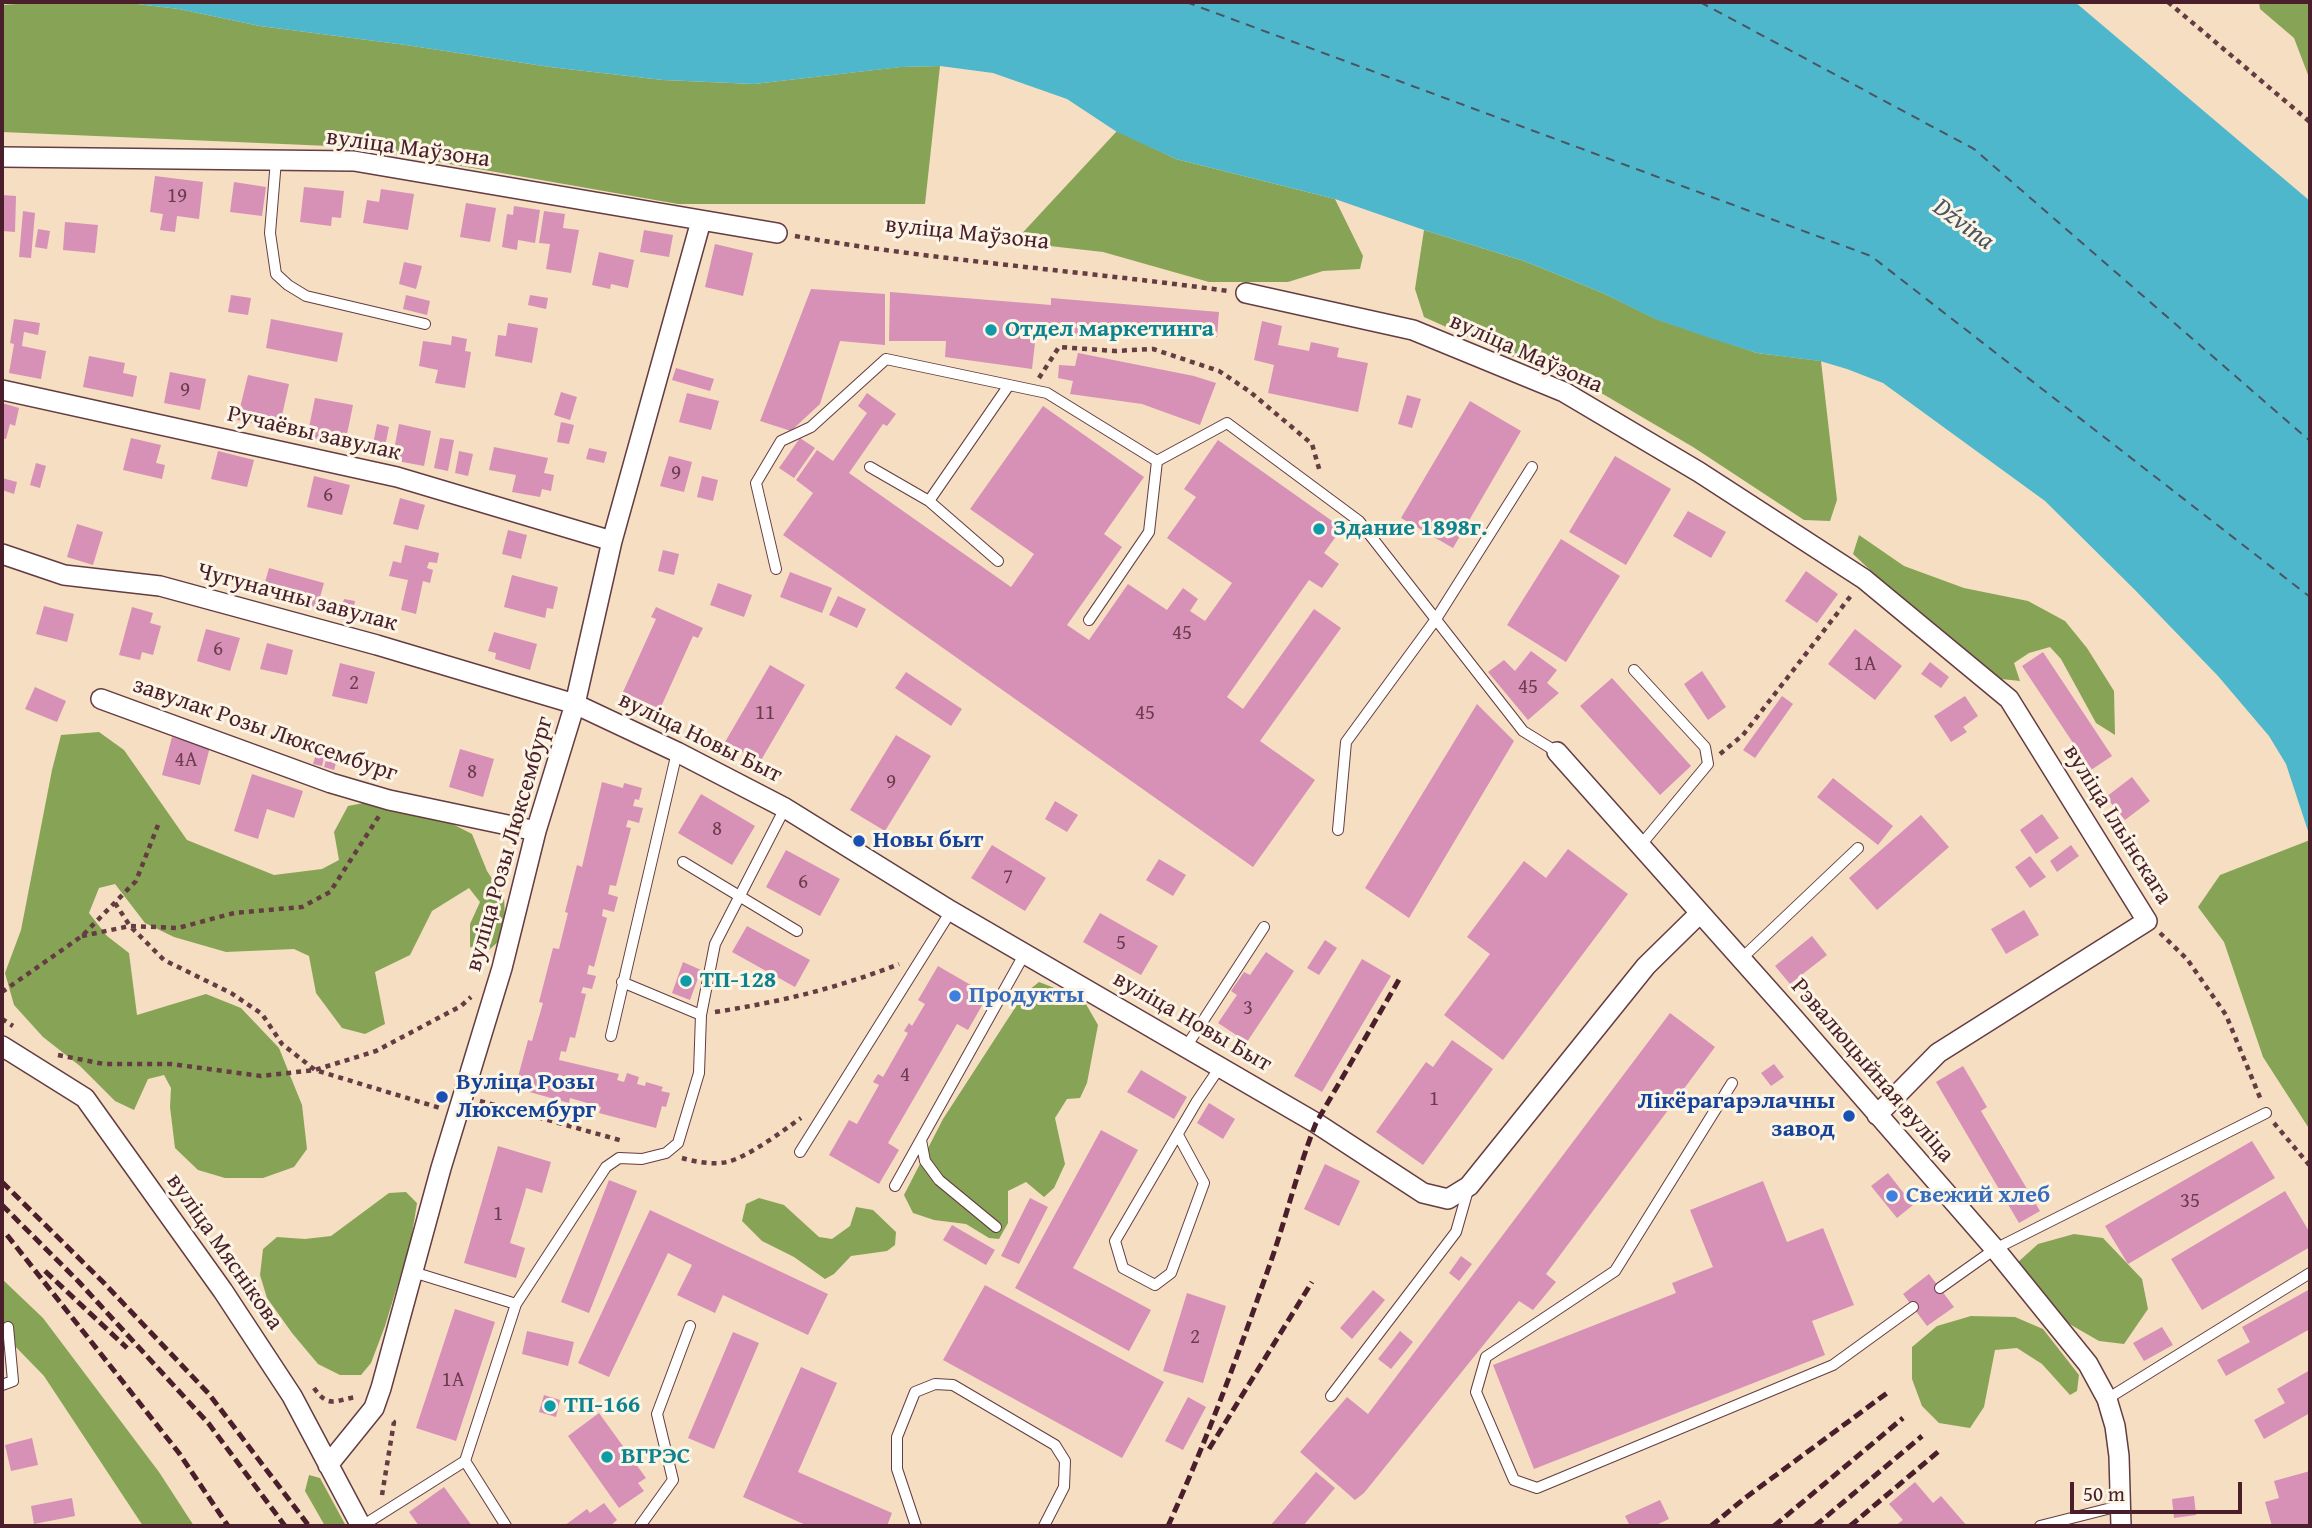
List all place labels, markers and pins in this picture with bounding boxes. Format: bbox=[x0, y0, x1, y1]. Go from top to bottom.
place label: Отдел маркетинга bbox=[1005, 316, 1214, 344]
marker: Отдел маркетинга bbox=[983, 322, 999, 338]
place label: Здание 1898г. bbox=[1333, 515, 1488, 543]
marker: Здание 1898г. bbox=[1311, 521, 1327, 537]
place label: Новы быт bbox=[873, 827, 983, 855]
marker: Новы быт bbox=[851, 833, 867, 849]
place label: ТП-128 bbox=[700, 967, 776, 995]
marker: ТП-128 bbox=[678, 973, 694, 989]
place label: Продукты bbox=[969, 982, 1084, 1010]
marker: Продукты bbox=[947, 988, 963, 1004]
place label: Вуліца Розы Люксембург bbox=[456, 1069, 596, 1125]
place label: Лікёрагарэлачны завод bbox=[1638, 1088, 1835, 1144]
marker: Вуліца Розы Люксембург bbox=[434, 1089, 450, 1105]
marker: Лікёрагарэлачны завод bbox=[1841, 1108, 1857, 1124]
place label: Свежий хлеб bbox=[1906, 1182, 2050, 1210]
marker: Свежий хлеб bbox=[1884, 1188, 1900, 1204]
place label: ТП-166 bbox=[564, 1392, 640, 1420]
marker: ТП-166 bbox=[542, 1398, 558, 1414]
place label: ВГРЭС bbox=[621, 1443, 690, 1471]
marker: ВГРЭС bbox=[599, 1449, 615, 1465]

